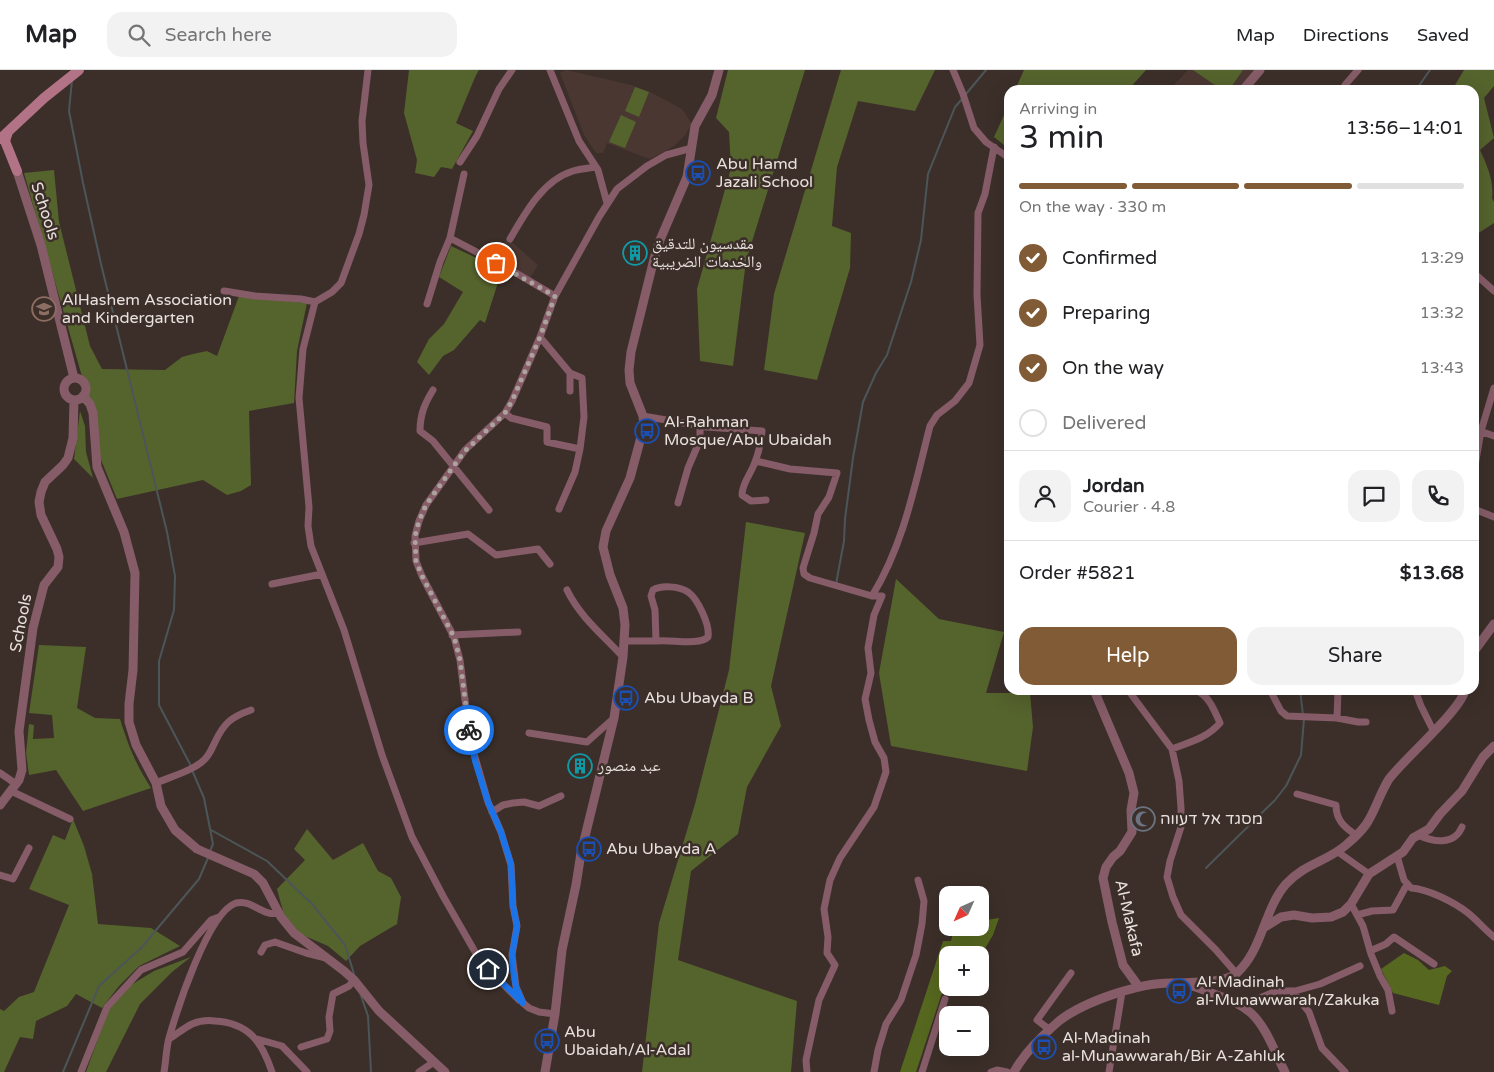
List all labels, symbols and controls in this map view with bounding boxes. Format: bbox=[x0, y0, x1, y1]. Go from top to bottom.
search box bbox=[107, 12, 457, 57]
text: Map bbox=[25, 20, 77, 49]
icon: search bbox=[125, 21, 153, 49]
text: Search here bbox=[165, 24, 272, 46]
text: Map bbox=[1236, 24, 1275, 46]
text: Directions bbox=[1303, 24, 1389, 46]
text: Saved bbox=[1417, 24, 1469, 46]
text: Arriving in bbox=[1019, 99, 1097, 119]
text: 13:56–14:01 bbox=[1346, 117, 1464, 139]
text: 3 min bbox=[1019, 119, 1104, 157]
place label: Abu Hamd Jazali School bbox=[716, 154, 813, 192]
bus stop icon: Abu Hamd Jazali School bbox=[685, 160, 711, 186]
street label: Schools bbox=[26, 180, 64, 242]
text: On the way · 330 m bbox=[1019, 197, 1166, 217]
place label: مقدسيون للتدقيق والخدمات الضريبية bbox=[652, 234, 762, 272]
building icon: مقدسيون للتدقيق والخدمات الضريبية bbox=[622, 240, 648, 266]
pin bbox=[475, 242, 517, 284]
icon: check bbox=[1019, 244, 1047, 272]
text: Confirmed bbox=[1062, 247, 1157, 269]
text: 13:29 bbox=[1420, 248, 1464, 268]
icon: bag bbox=[482, 249, 510, 277]
place label: AlHashem Association and Kindergarten bbox=[62, 290, 232, 328]
school or university icon: AlHashem Association and Kindergarten bbox=[31, 296, 57, 322]
icon: check bbox=[1019, 299, 1047, 327]
text: Preparing bbox=[1062, 302, 1151, 324]
text: 13:32 bbox=[1420, 303, 1464, 323]
icon: check bbox=[1019, 354, 1047, 382]
text: On the way bbox=[1062, 357, 1164, 379]
text: 13:43 bbox=[1420, 358, 1464, 378]
place label: Al-Rahman Mosque/Abu Ubaidah bbox=[664, 412, 832, 450]
text: Delivered bbox=[1062, 412, 1147, 434]
bus stop icon: Al-Rahman Mosque/Abu Ubaidah bbox=[634, 418, 660, 444]
button: person bbox=[1019, 470, 1071, 522]
button: chat bbox=[1348, 470, 1400, 522]
button: phone bbox=[1412, 470, 1464, 522]
text: Jordan bbox=[1083, 475, 1145, 497]
text: Courier · 4.8 bbox=[1083, 497, 1175, 517]
text: Order #5821 bbox=[1019, 562, 1136, 584]
text: $13.68 bbox=[1400, 562, 1464, 584]
street label: Schools bbox=[6, 592, 36, 654]
button: Help bbox=[1019, 627, 1237, 685]
button: Share bbox=[1247, 627, 1464, 685]
bus stop icon: Abu Ubayda B bbox=[613, 685, 639, 711]
place label: Abu Ubayda B bbox=[644, 688, 754, 708]
courier bbox=[444, 705, 494, 755]
icon: bike bbox=[455, 716, 483, 744]
building icon: عبد منصور bbox=[567, 753, 593, 779]
place label: عبد منصور bbox=[597, 756, 661, 776]
mosque icon: מסגד אל דעווה bbox=[1130, 806, 1156, 832]
place label: מסגד אל דעווה bbox=[1160, 809, 1263, 829]
bus stop icon: Abu Ubayda A bbox=[576, 836, 602, 862]
place label: Abu Ubayda A bbox=[606, 839, 716, 859]
street label: Al-Makafa bbox=[1110, 878, 1148, 958]
north arrow bbox=[939, 886, 989, 936]
map controls bbox=[939, 886, 989, 1056]
button: + bbox=[939, 946, 989, 996]
pin bbox=[467, 948, 509, 990]
icon: home bbox=[474, 955, 502, 983]
place label: Al-Madinah al-Munawwarah/Zakuka bbox=[1196, 972, 1380, 1010]
bus stop icon: Al-Madinah al-Munawwarah/Zakuka bbox=[1166, 978, 1192, 1004]
button: − bbox=[939, 1006, 989, 1056]
place label: Abu Ubaidah/Al-Adal bbox=[564, 1022, 690, 1060]
bus stop icon: Abu Ubaidah/Al-Adal bbox=[534, 1028, 560, 1054]
place label: Al-Madinah al-Munawwarah/Bir A-Zahluk bbox=[1062, 1028, 1285, 1066]
bus stop icon: Al-Madinah al-Munawwarah/Bir A-Zahluk bbox=[1031, 1034, 1057, 1060]

